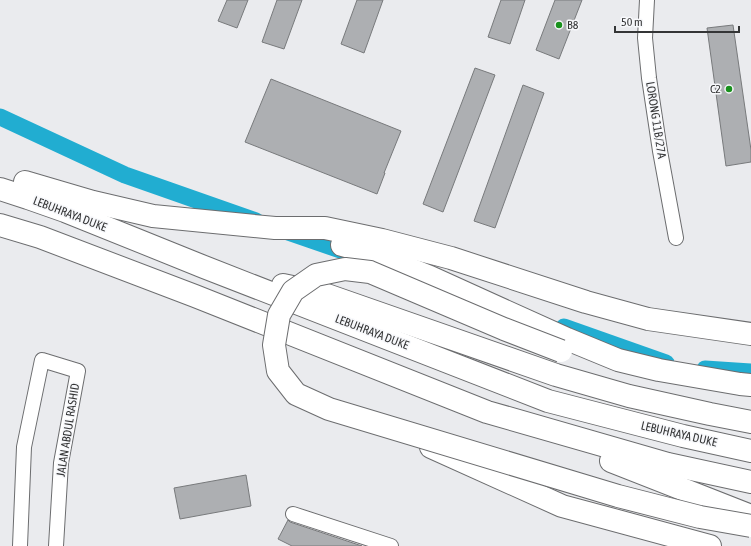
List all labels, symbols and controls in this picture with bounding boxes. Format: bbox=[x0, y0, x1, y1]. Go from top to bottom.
scale bar bbox=[615, 8, 739, 34]
text: 50 m bbox=[621, 15, 643, 29]
place label: B8 bbox=[567, 18, 579, 32]
marker: B8 bbox=[554, 20, 564, 30]
street label: LORONG 11B/27A bbox=[643, 81, 669, 160]
place label: C2 bbox=[710, 82, 721, 96]
marker: C2 bbox=[724, 84, 734, 94]
street label: LEBUHRAYA DUKE bbox=[31, 194, 109, 234]
street label: LEBUHRAYA DUKE bbox=[333, 312, 411, 352]
street label: JALAN ABDUL RASHID bbox=[54, 382, 82, 478]
street label: LEBUHRAYA DUKE bbox=[640, 418, 718, 450]

